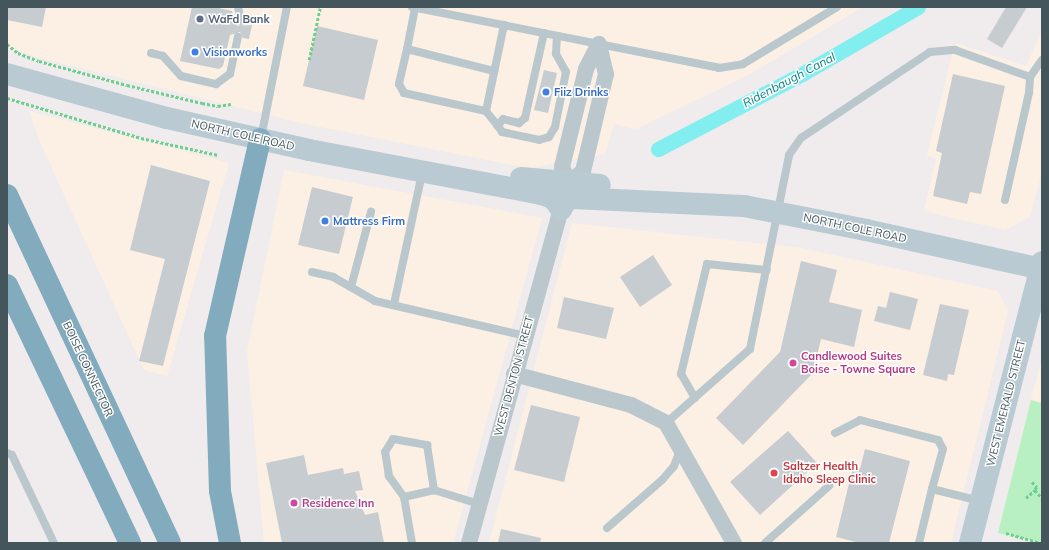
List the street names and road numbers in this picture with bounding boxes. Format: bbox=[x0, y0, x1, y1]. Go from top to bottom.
street label: NORTH COLE ROAD bbox=[190, 117, 296, 153]
street label: NORTH COLE ROAD bbox=[802, 211, 908, 245]
street label: WEST DENTON STREET bbox=[492, 314, 536, 438]
street label: BOISE CONNECTOR bbox=[60, 319, 116, 419]
street label: WEST EMERALD STREET bbox=[984, 338, 1028, 468]

